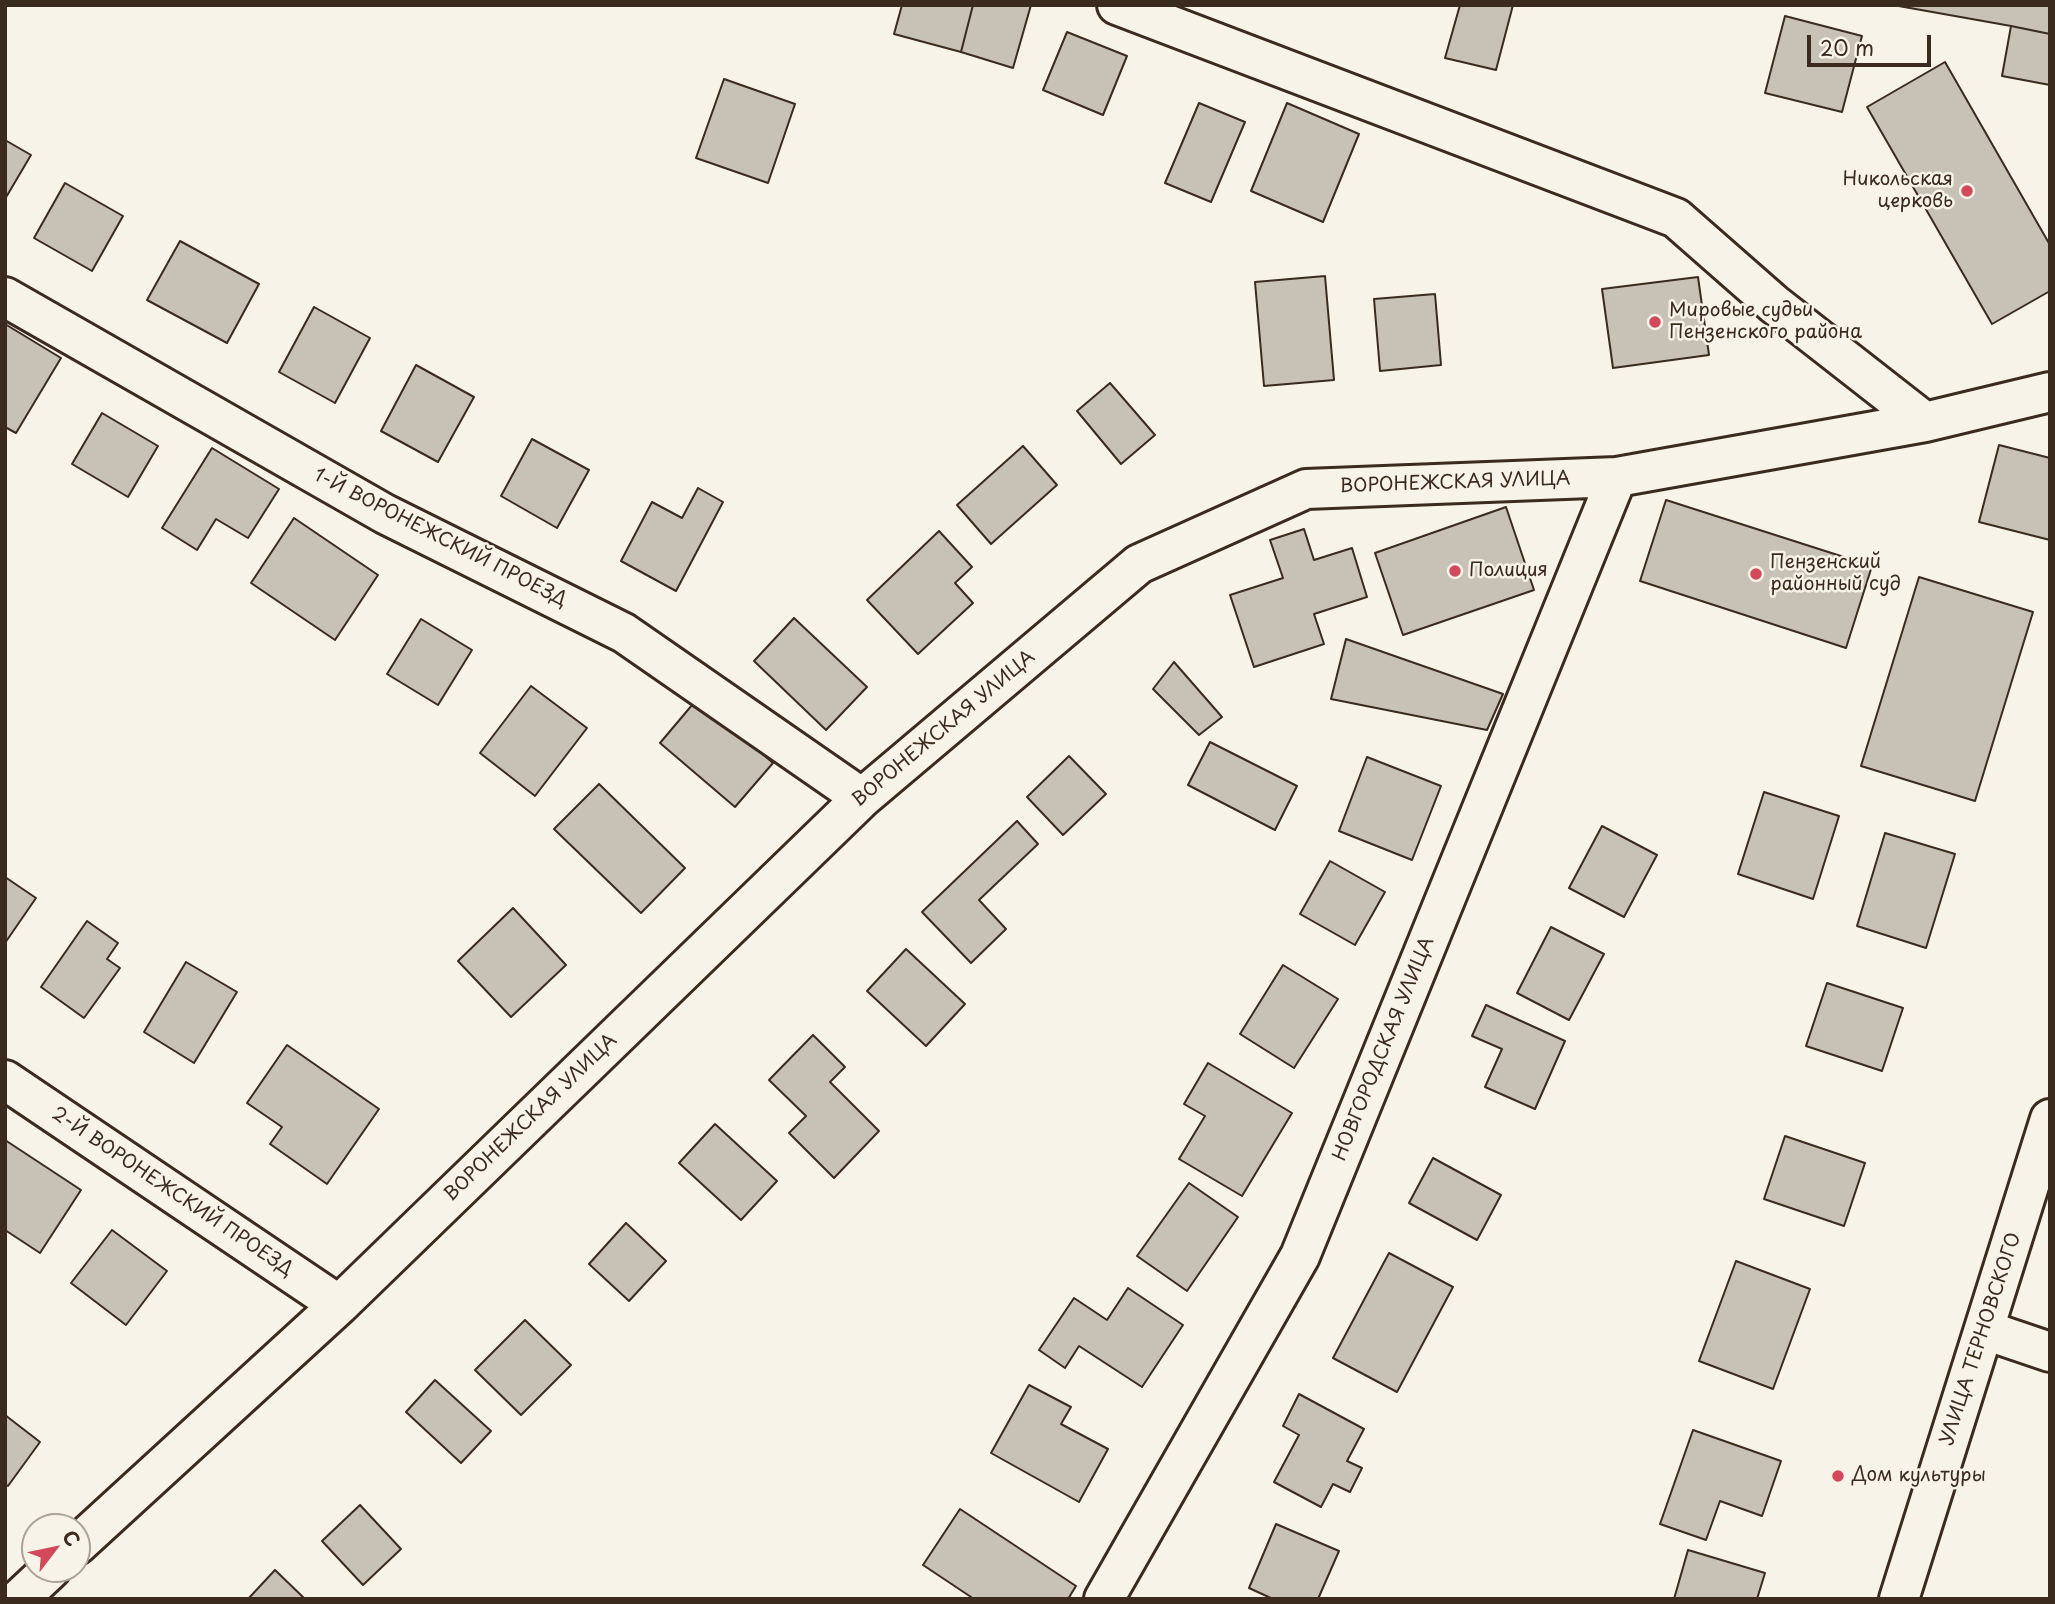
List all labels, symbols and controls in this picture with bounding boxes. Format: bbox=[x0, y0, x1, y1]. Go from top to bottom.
scale bar bbox=[1810, 21, 1934, 65]
text: 20 m bbox=[1820, 31, 1874, 63]
place label: Никольская церковь bbox=[1843, 169, 1953, 213]
marker: Никольская церковь bbox=[1959, 183, 1975, 199]
place label: Мировые судьи Пензенского района bbox=[1669, 300, 1862, 344]
marker: Мировые судьи Пензенского района bbox=[1647, 314, 1663, 330]
street label: 1-Й ВОРОНЕЖСКИЙ ПРОЕЗД bbox=[310, 464, 570, 612]
street label: ВОРОНЕЖСКАЯ УЛИЦА bbox=[1339, 468, 1571, 498]
place label: Пензенский районный суд bbox=[1770, 552, 1901, 596]
place label: Полиция bbox=[1469, 560, 1548, 582]
marker: Полиция bbox=[1447, 563, 1463, 579]
marker: Пензенский районный суд bbox=[1748, 566, 1764, 582]
street label: ВОРОНЕЖСКАЯ УЛИЦА bbox=[848, 646, 1040, 812]
street label: НОВГОРОДСКАЯ УЛИЦА bbox=[1329, 934, 1439, 1164]
street label: ВОРОНЕЖСКАЯ УЛИЦА bbox=[440, 1030, 622, 1206]
street label: 2-Й ВОРОНЕЖСКИЙ ПРОЕЗД bbox=[47, 1103, 297, 1281]
street label: УЛИЦА ТЕРНОВСКОГО bbox=[1936, 1230, 2026, 1448]
place label: Дом культуры bbox=[1852, 1465, 1986, 1487]
marker: Дом культуры bbox=[1830, 1468, 1846, 1484]
north arrow bbox=[21, 1513, 91, 1583]
text: С bbox=[56, 1524, 88, 1551]

